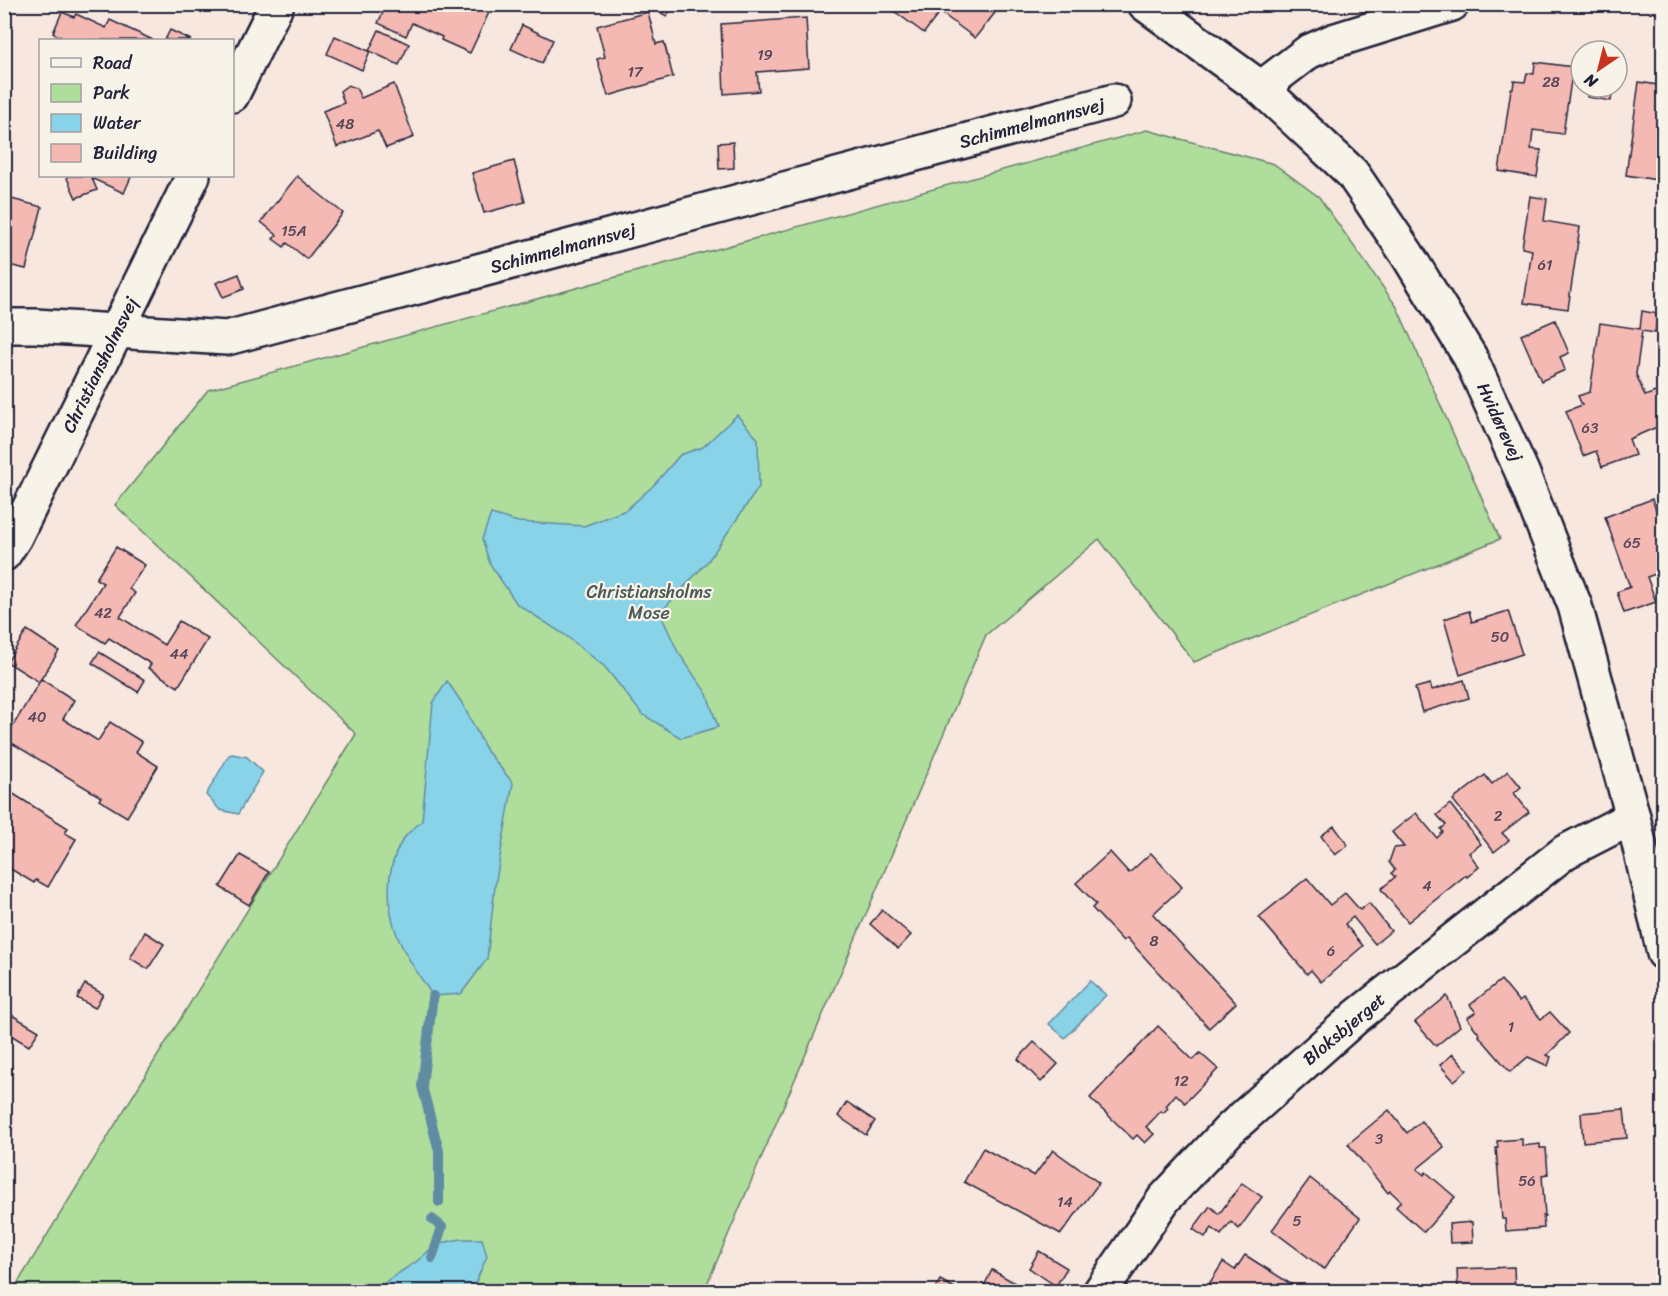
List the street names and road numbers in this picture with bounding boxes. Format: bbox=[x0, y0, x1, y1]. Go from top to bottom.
street label: Schimmelmannsvej bbox=[955, 88, 1109, 158]
street label: Schimmelmannsvej bbox=[486, 213, 640, 283]
street label: Christiansholmsvej bbox=[53, 291, 147, 439]
street label: Hvidørevej bbox=[1468, 377, 1532, 467]
street label: Bloksbjerget bbox=[1295, 984, 1393, 1074]

